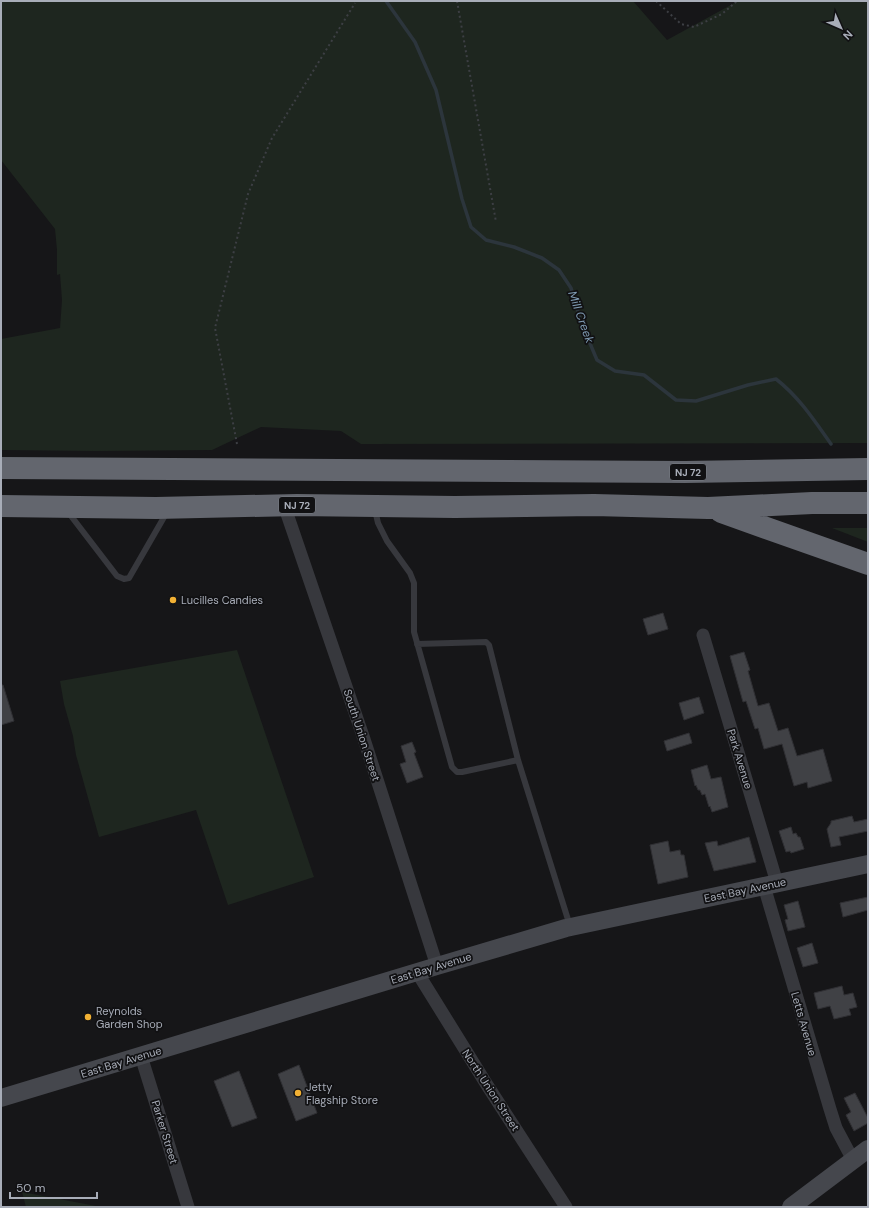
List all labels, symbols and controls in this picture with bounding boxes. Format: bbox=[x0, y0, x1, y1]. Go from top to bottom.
north arrow bbox=[821, 8, 861, 48]
text: N bbox=[840, 27, 856, 43]
water label: Mill Creek bbox=[564, 289, 598, 346]
road number: NJ 72 bbox=[670, 464, 706, 480]
road number: NJ 72 bbox=[279, 497, 315, 513]
place label: Lucilles Candies bbox=[181, 593, 263, 607]
marker: Lucilles Candies bbox=[168, 595, 178, 605]
street label: South Union Street bbox=[341, 687, 383, 783]
street label: Park Avenue bbox=[724, 727, 756, 791]
street label: East Bay Avenue bbox=[703, 874, 787, 906]
street label: East Bay Avenue bbox=[389, 949, 473, 987]
street label: Letts Avenue bbox=[788, 990, 820, 1058]
place label: Reynolds Garden Shop bbox=[96, 1004, 163, 1031]
marker: Reynolds Garden Shop bbox=[83, 1012, 93, 1022]
street label: East Bay Avenue bbox=[79, 1043, 163, 1081]
street label: North Union Street bbox=[459, 1046, 523, 1134]
place label: Jetty Flagship Store bbox=[306, 1080, 378, 1107]
marker: Jetty Flagship Store bbox=[293, 1088, 303, 1098]
street label: Parker Street bbox=[149, 1099, 181, 1165]
scale bar bbox=[10, 1174, 97, 1200]
text: 50 m bbox=[16, 1180, 45, 1196]

